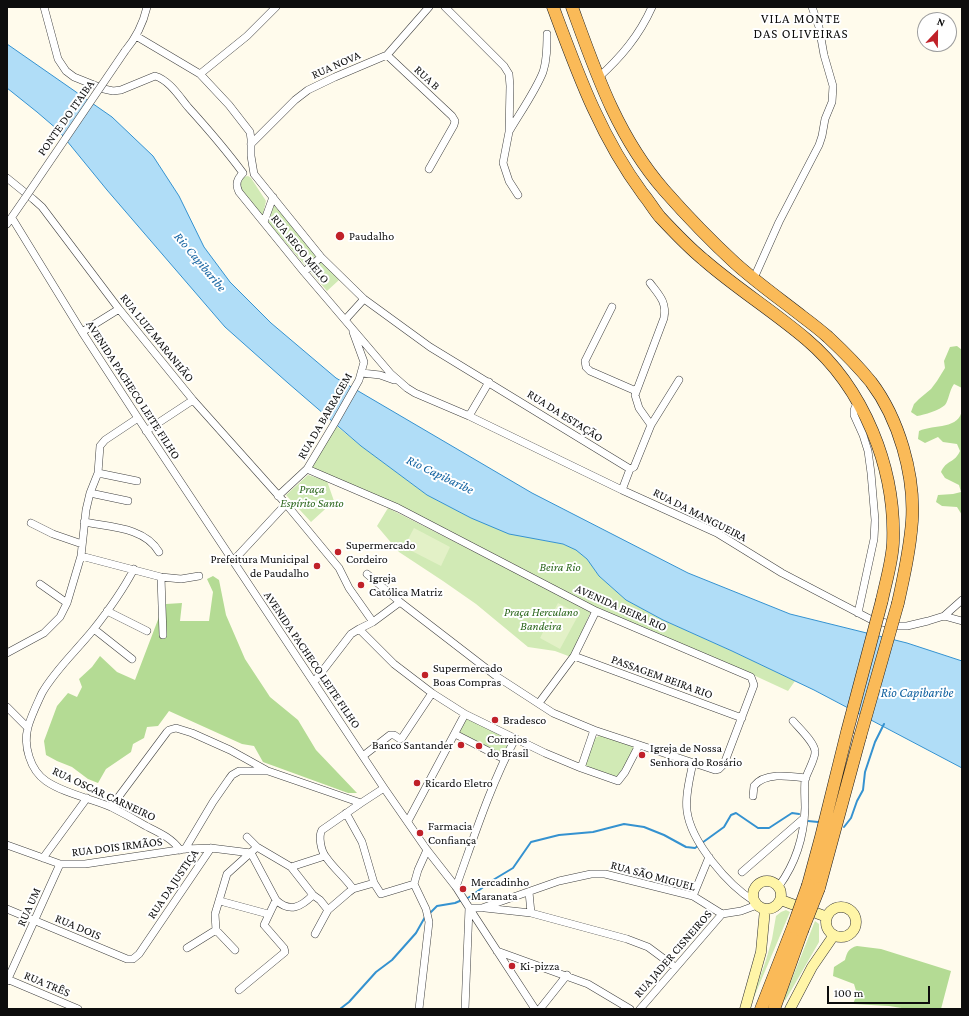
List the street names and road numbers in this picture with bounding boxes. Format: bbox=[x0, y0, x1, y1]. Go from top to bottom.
street label: RUA NOVA bbox=[309, 48, 363, 82]
street label: RUA B bbox=[411, 63, 443, 93]
street label: PONTE DO ITAIBA bbox=[35, 77, 97, 159]
street label: RUA REGO MELO bbox=[268, 212, 332, 286]
street label: RUA LUIZ MARANHÃO bbox=[117, 291, 197, 385]
street label: AVENIDA PACHECO LEITE FILHO bbox=[83, 318, 183, 462]
street label: RUA DA BARRAGEM bbox=[294, 370, 356, 462]
street label: RUA DA ESTAÇÃO bbox=[524, 387, 606, 445]
street label: RUA DA MANGUEIRA bbox=[651, 485, 749, 545]
street label: AVENIDA BEIRA RIO bbox=[573, 581, 669, 635]
street label: AVENIDA PACHECO LEITE FILHO bbox=[261, 589, 363, 731]
street label: PASSAGEM BEIRA RIO bbox=[609, 652, 715, 702]
street label: RUA OSCAR CARNEIRO bbox=[50, 764, 158, 824]
street label: RUA DOIS IRMÃOS bbox=[71, 834, 163, 860]
street label: RUA DA JUSTIÇA bbox=[144, 846, 202, 922]
street label: RUA SÃO MIGUEL bbox=[609, 858, 697, 894]
street label: RUA UM bbox=[14, 885, 44, 929]
street label: RUA JADER CISNEIROS bbox=[631, 907, 715, 1001]
street label: RUA DOIS bbox=[53, 911, 103, 943]
street label: RUA TRÊS bbox=[22, 968, 72, 1000]

